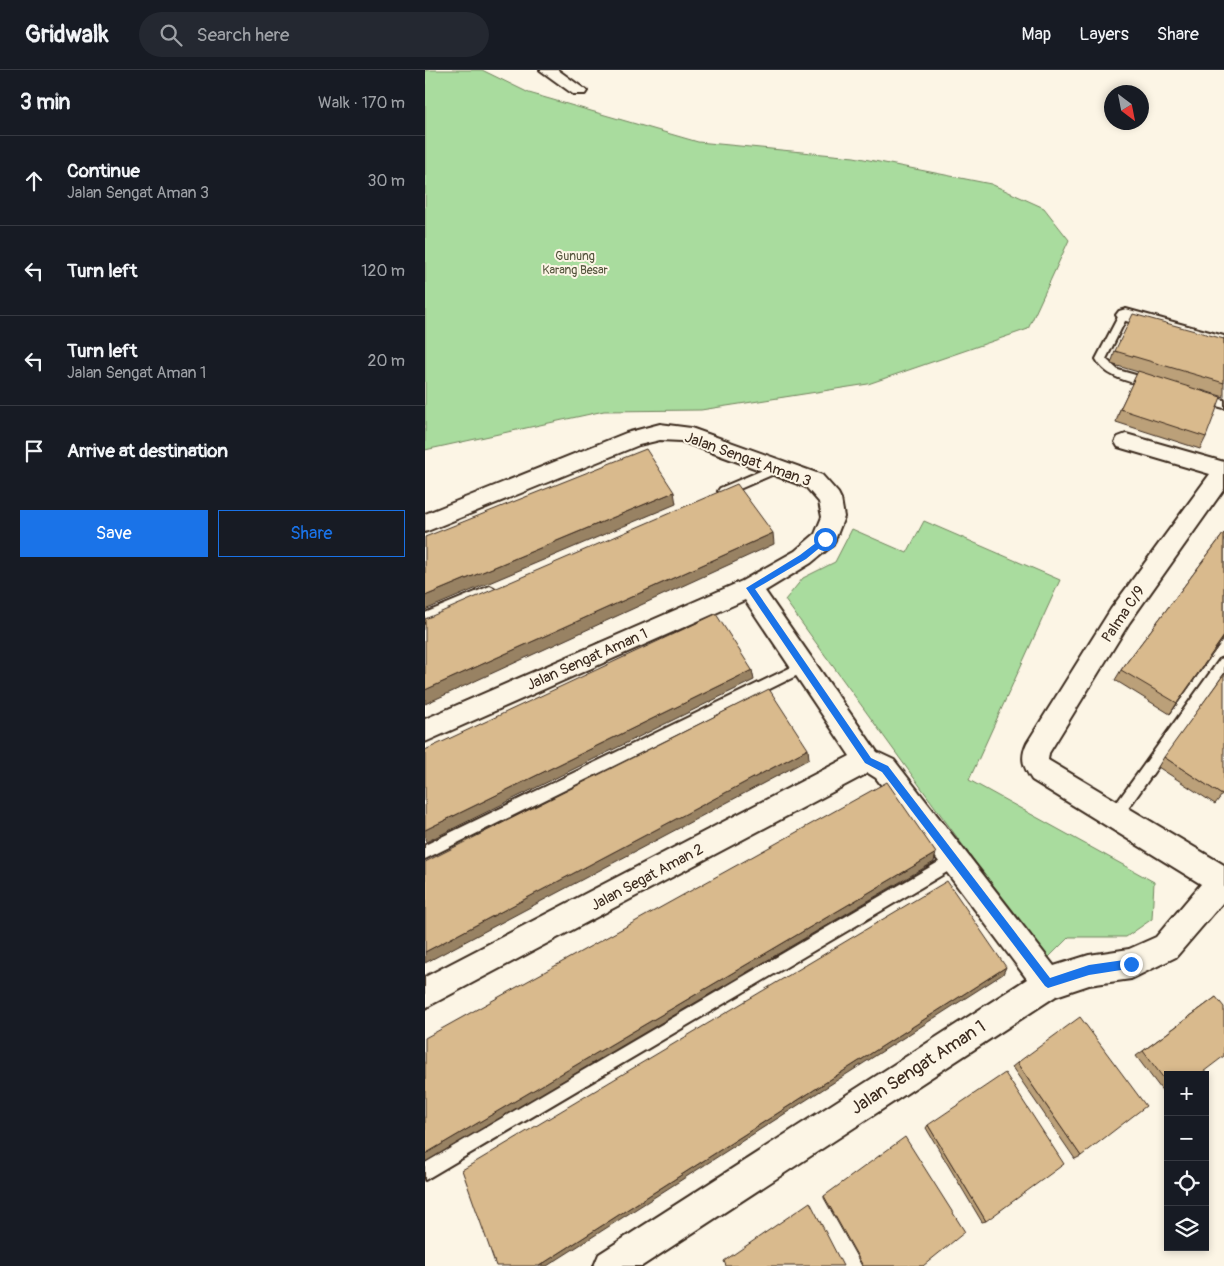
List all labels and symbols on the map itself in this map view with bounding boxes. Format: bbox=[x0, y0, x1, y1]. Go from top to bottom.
north arrow bbox=[1104, 85, 1149, 130]
park label: Gunung Karang Besar bbox=[542, 249, 609, 278]
street label: Jalan Sengat Aman 3 bbox=[682, 428, 814, 491]
route start bbox=[814, 528, 837, 551]
street label: Palma C/9 bbox=[1098, 582, 1149, 646]
street label: Jalan Sengat Aman 1 bbox=[524, 624, 651, 695]
street label: Jalan Segat Aman 2 bbox=[588, 840, 707, 915]
route end bbox=[1120, 953, 1143, 976]
street label: Jalan Sengat Aman 1 bbox=[846, 1015, 990, 1120]

